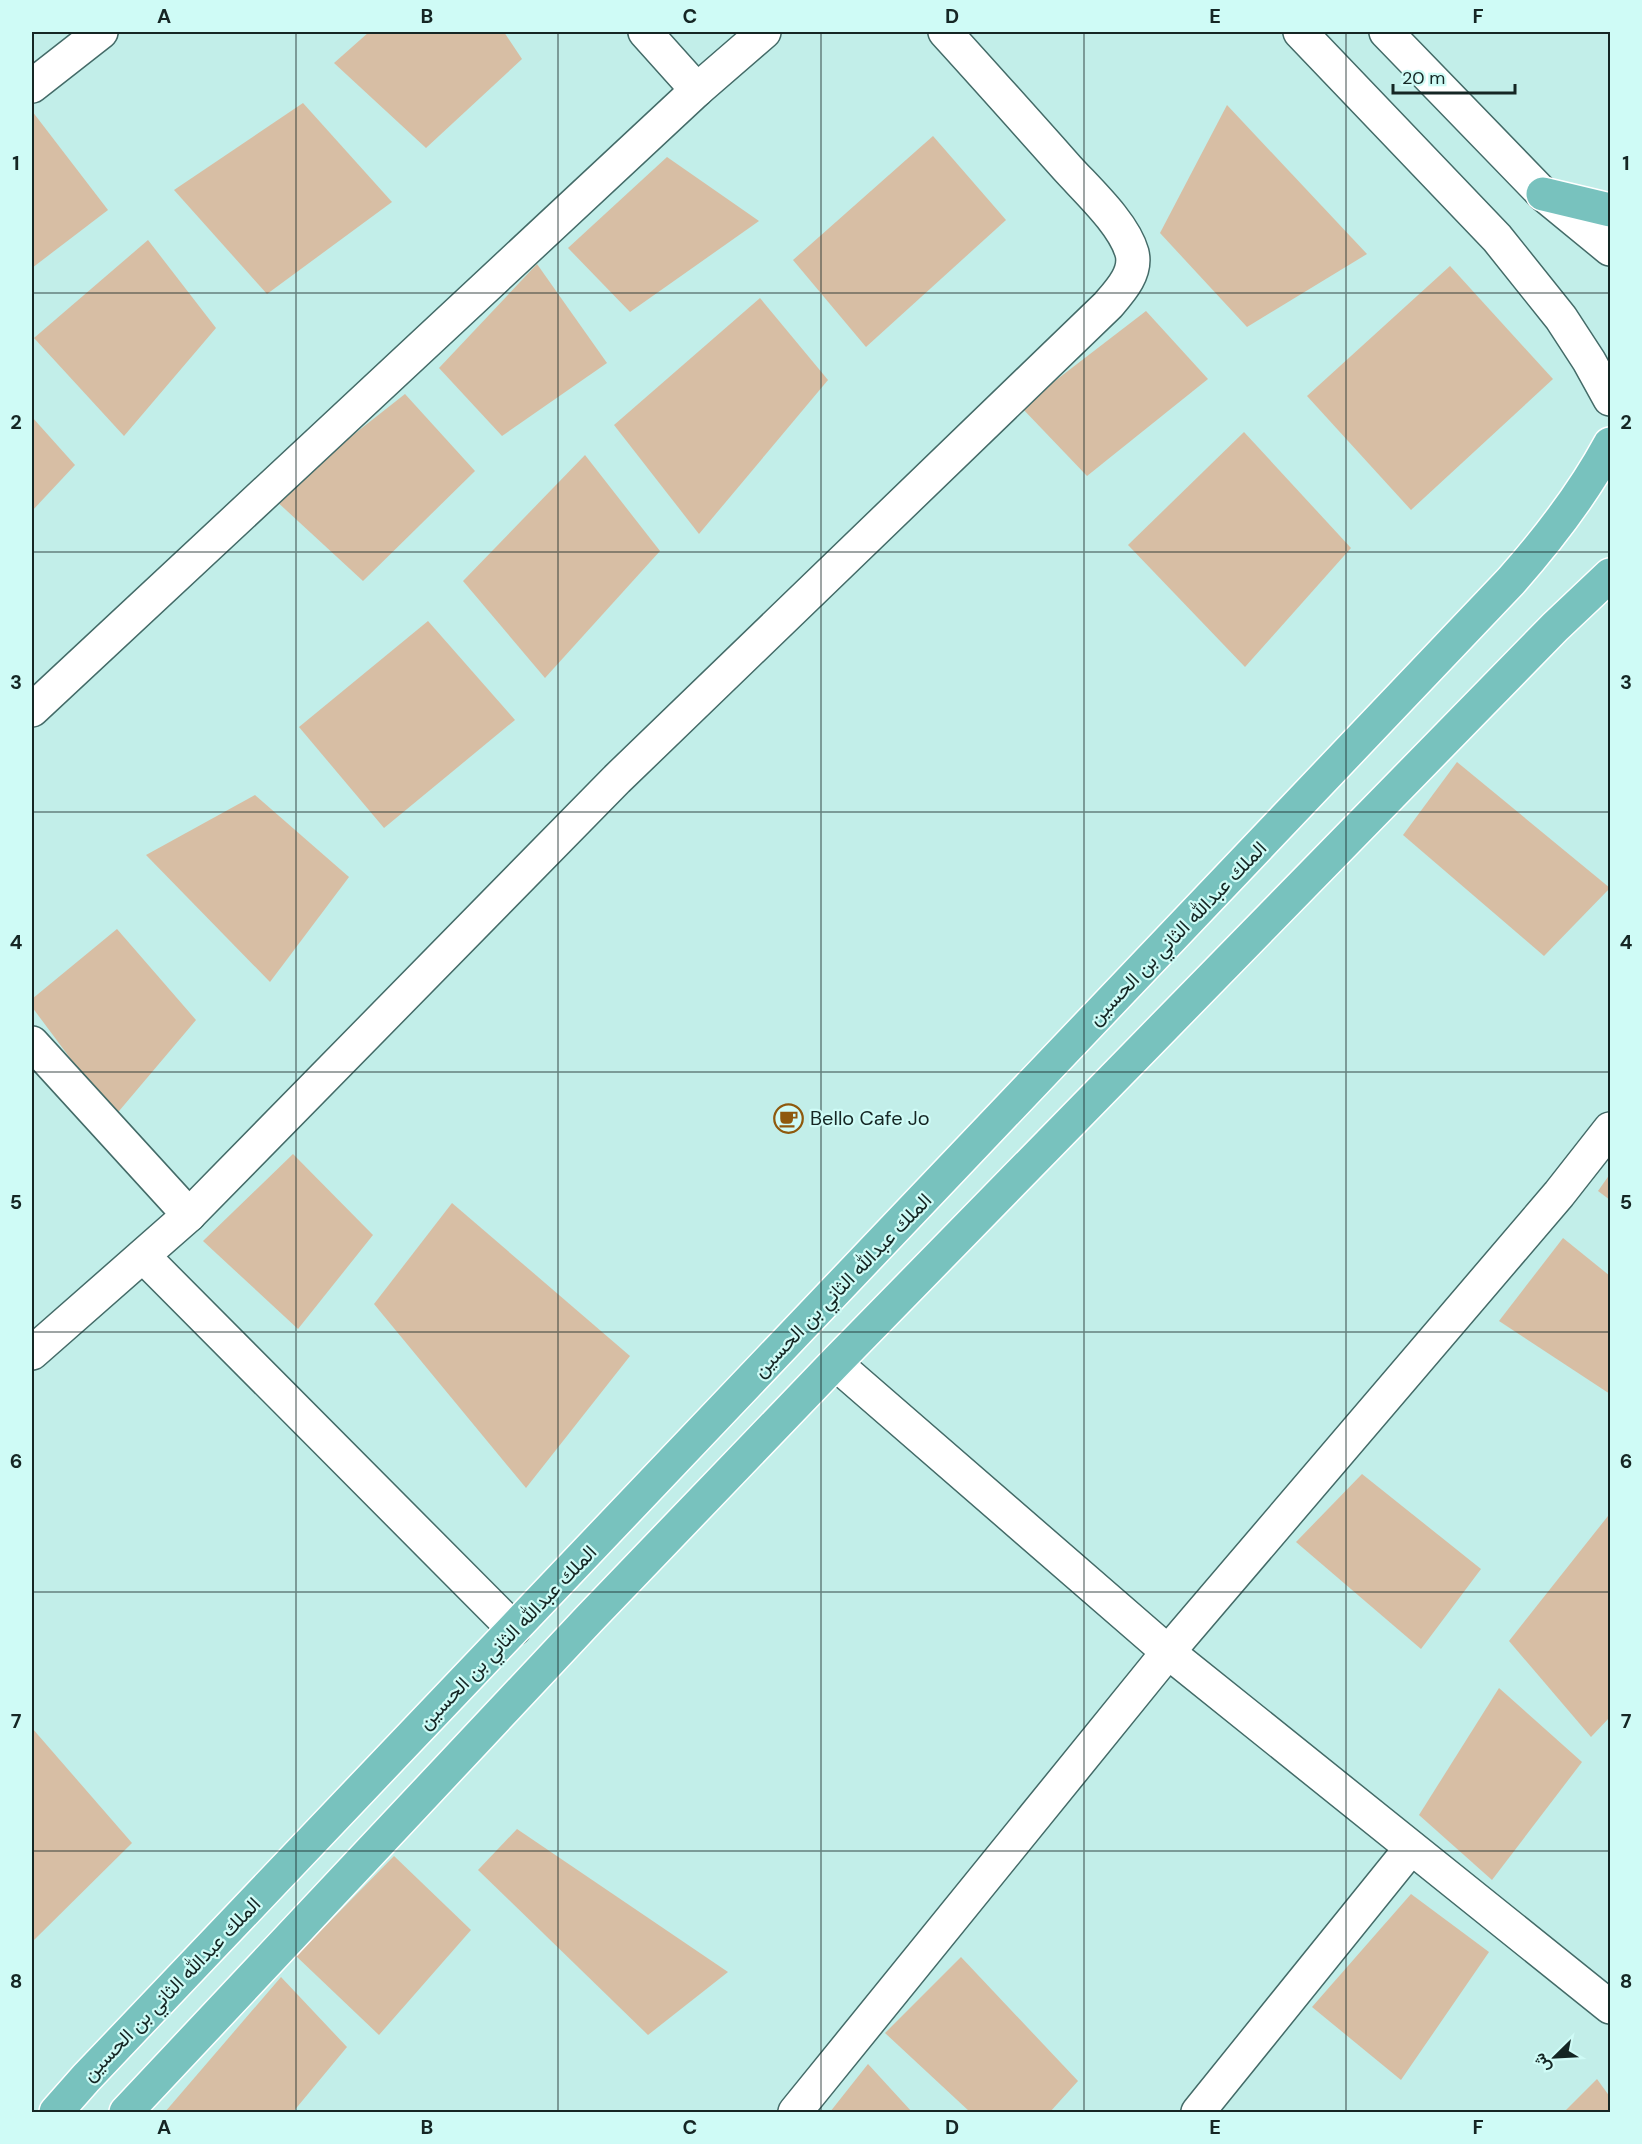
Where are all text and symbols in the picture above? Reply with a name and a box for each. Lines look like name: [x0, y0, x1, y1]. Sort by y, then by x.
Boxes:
text: A: [157, 3, 171, 29]
text: B: [421, 3, 433, 29]
text: C: [683, 3, 697, 29]
text: D: [945, 3, 959, 29]
text: E: [1209, 3, 1221, 29]
text: F: [1472, 3, 1484, 29]
scale bar: [1393, 57, 1514, 95]
text: 20 m: [1402, 66, 1445, 90]
text: 1: [12, 150, 20, 176]
text: 1: [1622, 150, 1630, 176]
text: 2: [10, 409, 22, 435]
text: 2: [1620, 409, 1632, 435]
text: 3: [10, 669, 22, 695]
text: 3: [1620, 669, 1632, 695]
street label: الملك عبدالله الثاني بن الحسين: [1082, 835, 1275, 1033]
text: 4: [10, 929, 23, 955]
text: 4: [1620, 929, 1633, 955]
cafe icon: Bello Cafe Jo: [773, 1102, 805, 1134]
place label: Bello Cafe Jo: [810, 1105, 930, 1131]
street label: الملك عبدالله الثاني بن الحسين: [747, 1187, 940, 1385]
text: 5: [10, 1189, 22, 1215]
text: 5: [1620, 1189, 1632, 1215]
text: 6: [10, 1448, 22, 1474]
text: 6: [1620, 1448, 1632, 1474]
street label: الملك عبدالله الثاني بن الحسين: [412, 1539, 605, 1737]
text: 7: [11, 1708, 22, 1734]
text: 7: [1621, 1708, 1632, 1734]
street label: الملك عبدالله الثاني بن الحسين: [76, 1891, 269, 2089]
text: 8: [10, 1968, 22, 1994]
text: 8: [1620, 1968, 1632, 1994]
north arrow: [1525, 2027, 1585, 2087]
text: ش: [1528, 2050, 1555, 2076]
text: A: [157, 2114, 171, 2140]
text: B: [421, 2114, 433, 2140]
text: C: [683, 2114, 697, 2140]
text: D: [945, 2114, 959, 2140]
text: E: [1209, 2114, 1221, 2140]
text: F: [1472, 2114, 1484, 2140]

